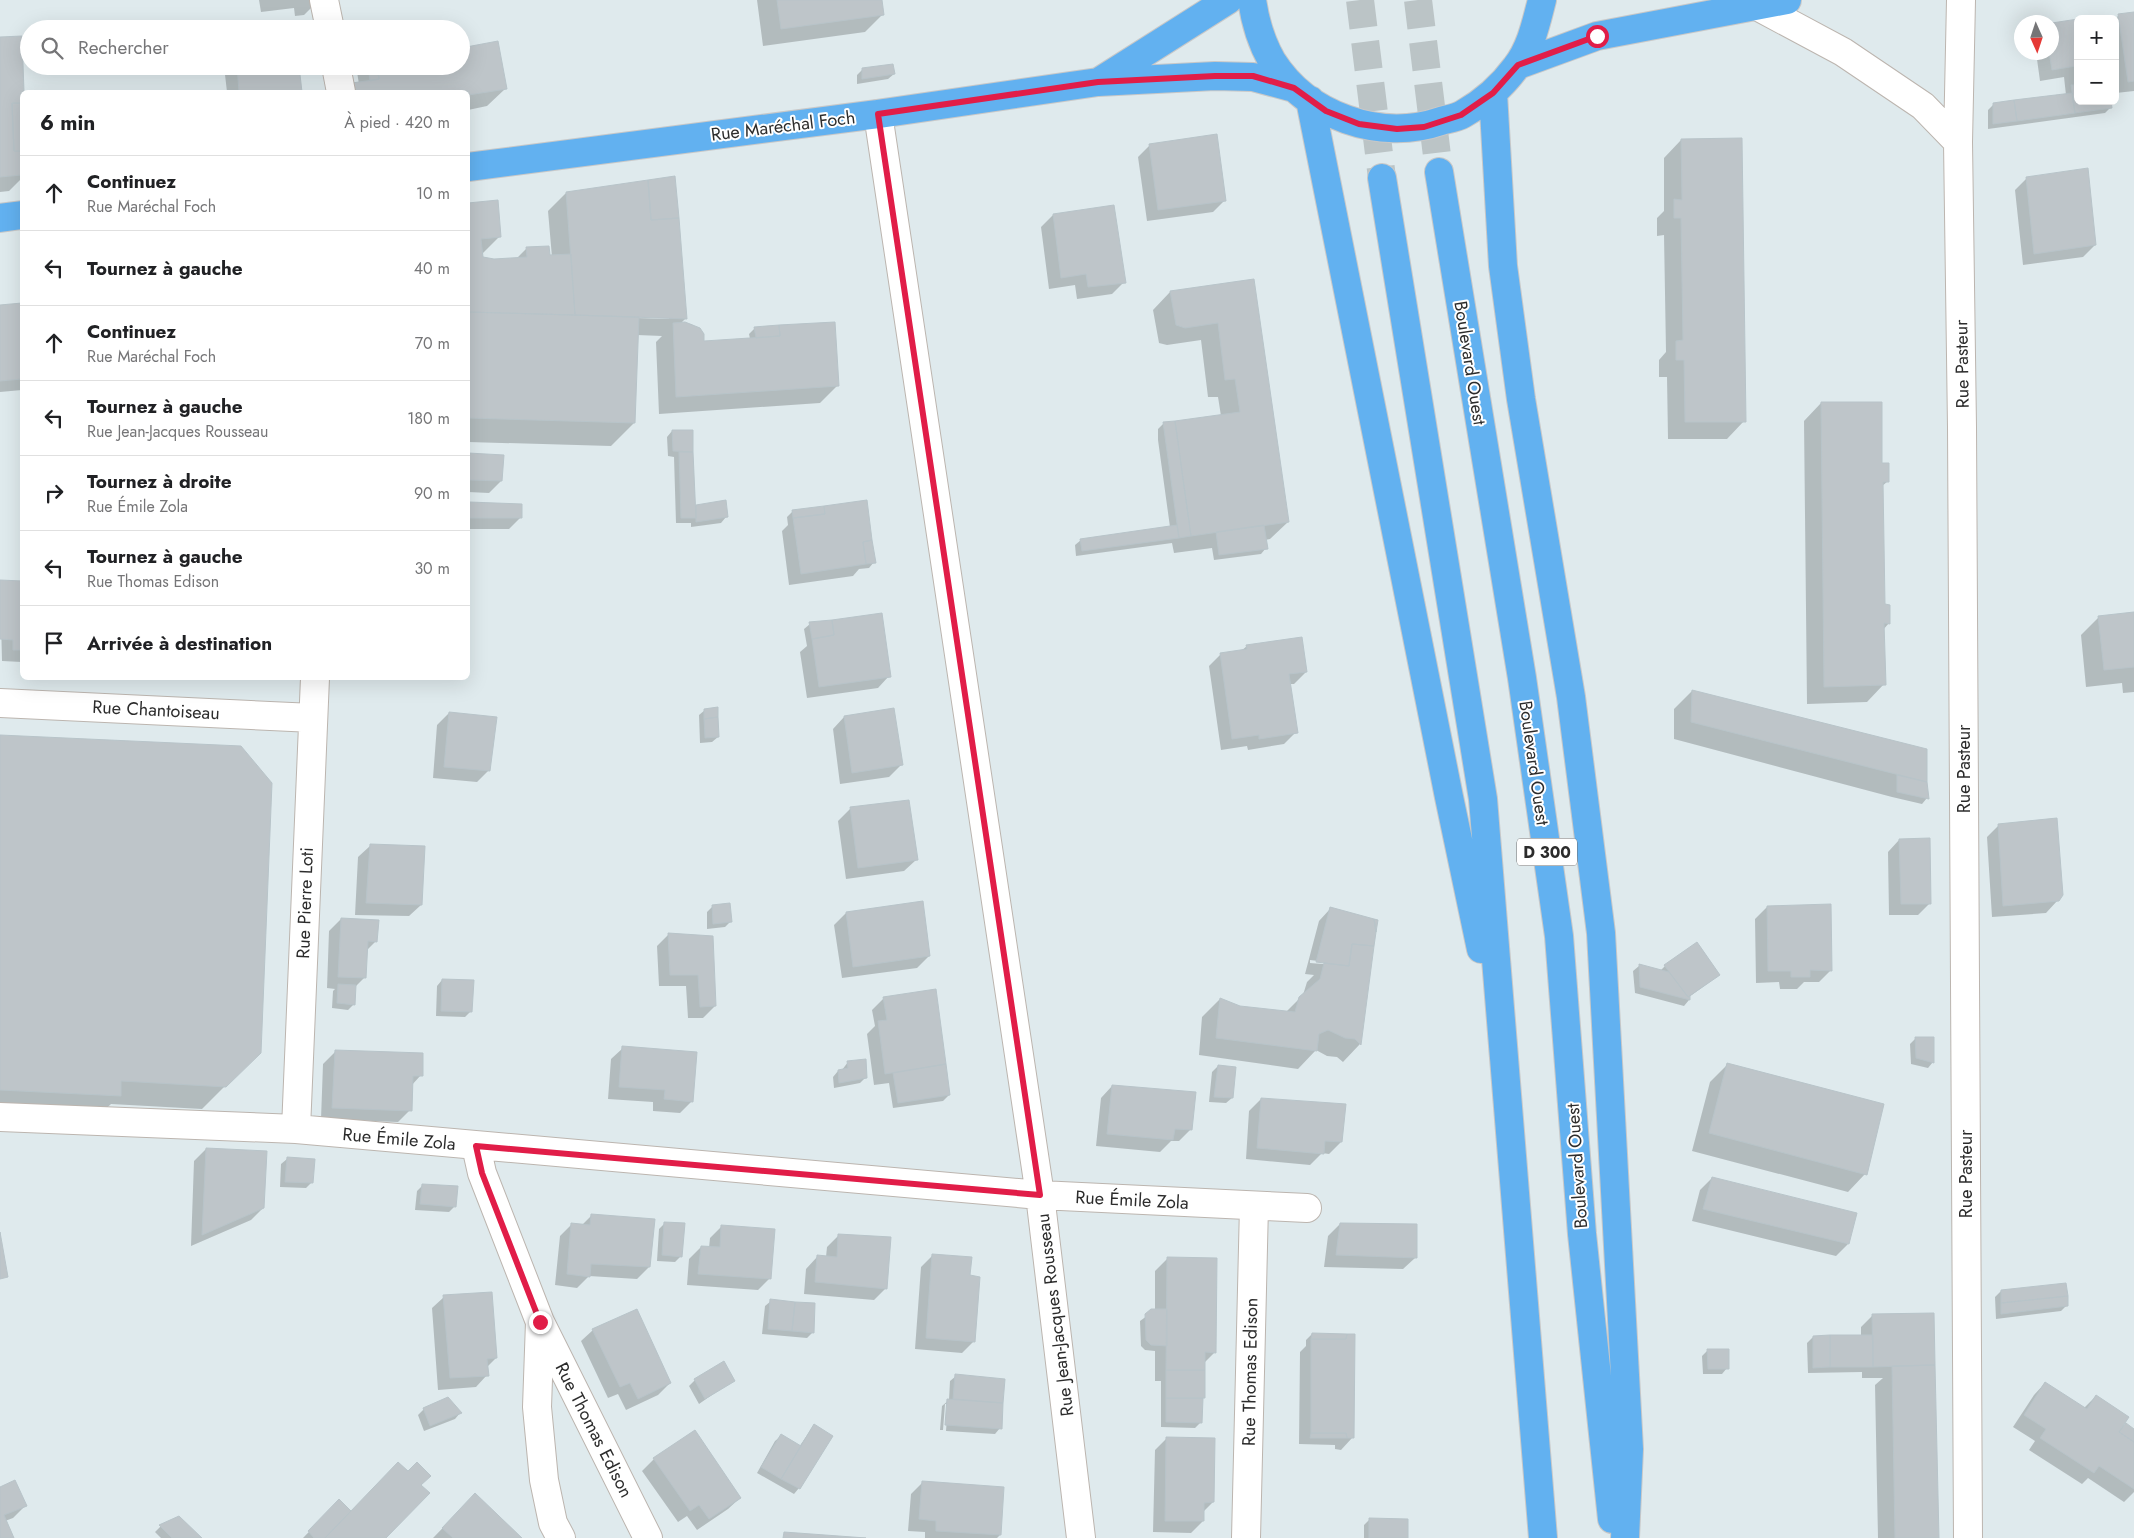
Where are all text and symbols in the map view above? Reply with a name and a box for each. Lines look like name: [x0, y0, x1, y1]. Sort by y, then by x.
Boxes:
north arrow: [2014, 15, 2059, 60]
map controls: [2074, 15, 2119, 105]
button: +: [2074, 15, 2119, 60]
search box: [20, 20, 470, 75]
route start: [1586, 25, 1609, 48]
icon: search: [38, 34, 66, 62]
text: Rechercher: [78, 34, 169, 61]
button: −: [2074, 60, 2119, 105]
street label: Rue Maréchal Foch: [709, 104, 857, 148]
text: 6 min: [40, 108, 95, 138]
text: À pied · 420 m: [344, 111, 450, 134]
text: Continuez: [87, 168, 176, 195]
icon: ahead: [40, 179, 68, 207]
text: 10 m: [416, 182, 450, 205]
text: Rue Maréchal Foch: [87, 195, 216, 218]
icon: left: [40, 254, 68, 282]
text: Tournez à gauche: [87, 255, 243, 282]
text: 40 m: [414, 257, 450, 280]
street label: Boulevard Ouest: [1447, 299, 1493, 428]
text: Continuez: [87, 318, 176, 345]
street label: Rue Pasteur: [1948, 319, 1976, 409]
icon: ahead: [40, 329, 68, 357]
text: 70 m: [415, 332, 450, 355]
text: Rue Maréchal Foch: [87, 345, 216, 368]
text: Tournez à gauche: [87, 393, 243, 420]
icon: left: [40, 404, 68, 432]
text: 180 m: [407, 407, 450, 430]
text: Rue Jean-Jacques Rousseau: [87, 420, 268, 443]
text: Tournez à droite: [87, 468, 232, 495]
icon: right: [40, 479, 68, 507]
text: 90 m: [414, 482, 450, 505]
text: Rue Émile Zola: [87, 495, 188, 518]
text: Tournez à gauche: [87, 543, 243, 570]
icon: left: [40, 554, 68, 582]
text: 30 m: [414, 557, 450, 580]
text: Rue Thomas Edison: [87, 570, 219, 593]
icon: arrive: [40, 629, 68, 657]
text: Arrivée à destination: [87, 630, 272, 657]
street label: Rue Chantoiseau: [92, 694, 220, 726]
street label: Boulevard Ouest: [1512, 699, 1556, 828]
street label: Rue Pasteur: [1951, 724, 1977, 813]
road number: D 300: [1517, 839, 1577, 866]
street label: Rue Pierre Loti: [290, 847, 320, 959]
street label: Boulevard Ouest: [1560, 1102, 1594, 1229]
street label: Rue Émile Zola: [341, 1121, 457, 1157]
street label: Rue Pasteur: [1953, 1129, 1979, 1218]
street label: Rue Émile Zola: [1075, 1184, 1189, 1216]
street label: Rue Jean-Jacques Rousseau: [1030, 1212, 1080, 1418]
street label: Rue Thomas Edison: [1236, 1297, 1264, 1447]
route end: [529, 1311, 552, 1334]
street label: Rue Thomas Edison: [549, 1358, 639, 1502]

